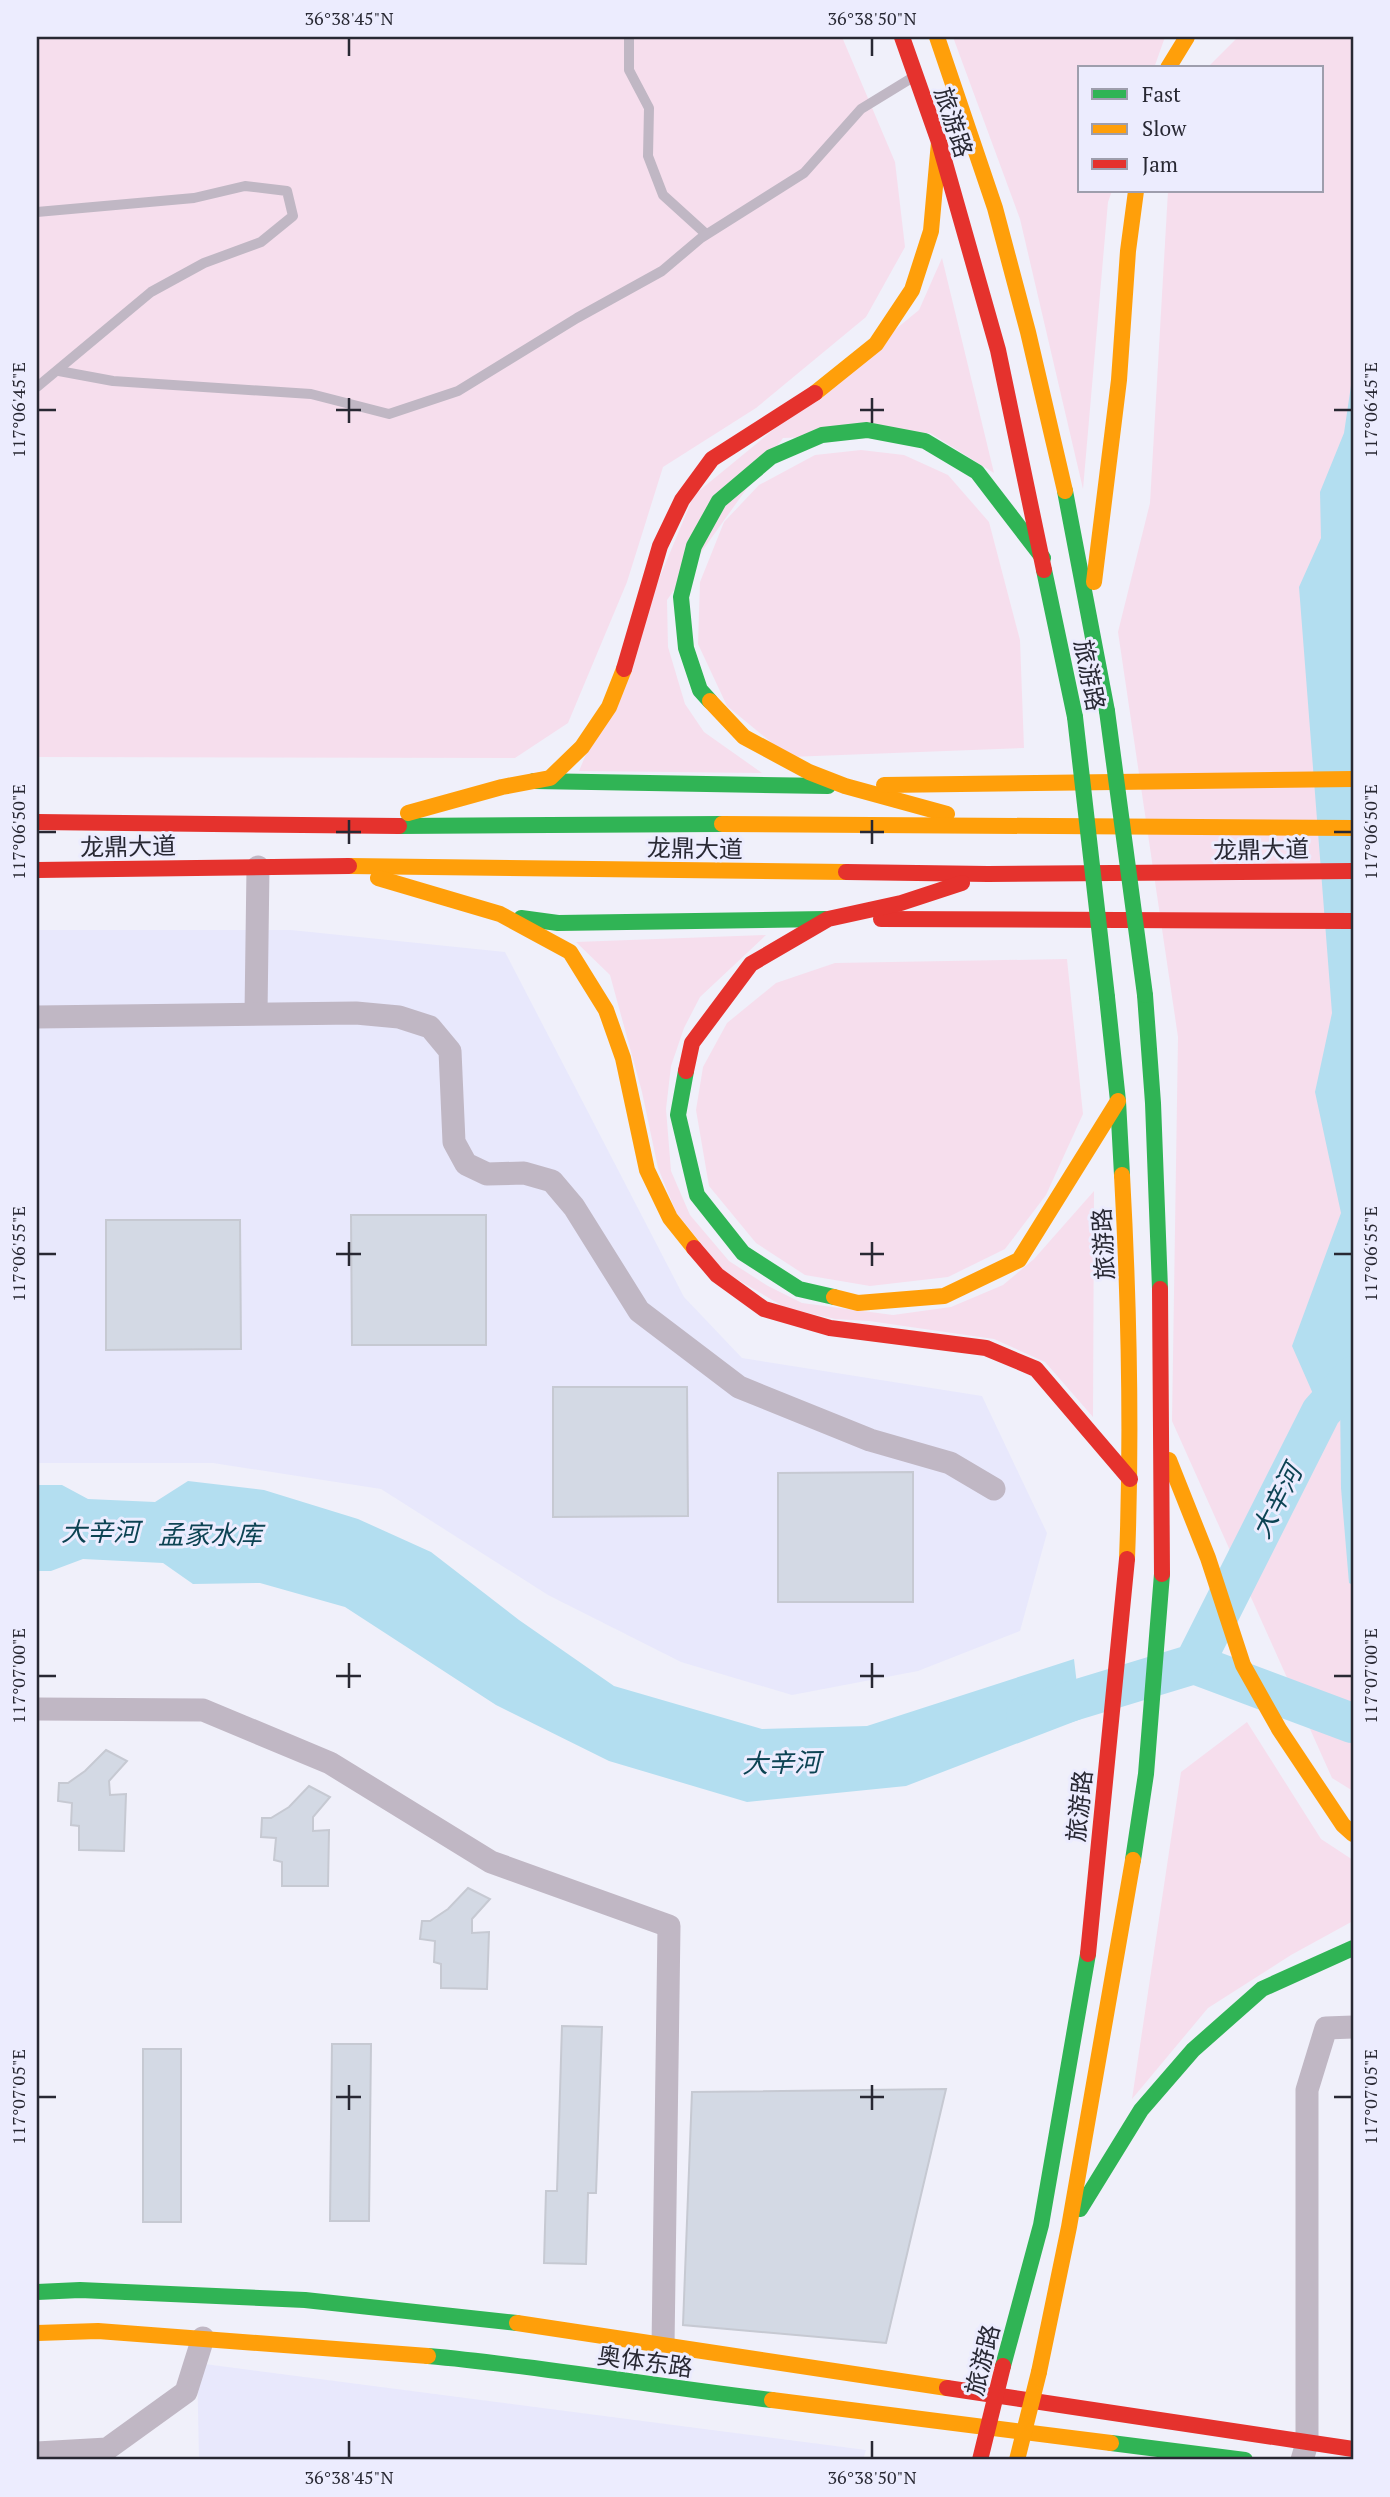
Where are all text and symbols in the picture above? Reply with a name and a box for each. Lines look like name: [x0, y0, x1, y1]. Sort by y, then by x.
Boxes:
text: 36°38'45"N: [304, 6, 394, 30]
text: 36°38'50"N: [827, 6, 917, 30]
legend: [1078, 66, 1324, 192]
text: Fast: [1142, 80, 1181, 108]
street label: 旅游路: [928, 83, 980, 161]
text: Slow: [1142, 114, 1187, 142]
text: Jam: [1142, 150, 1178, 178]
text: 117°06'45"E: [6, 362, 30, 458]
text: 117°06'45"E: [1358, 362, 1382, 458]
street label: 旅游路: [1067, 637, 1113, 713]
text: 117°06'50"E: [6, 784, 30, 880]
text: 117°06'50"E: [1358, 784, 1382, 880]
street label: 龙鼎大道: [80, 829, 176, 863]
street label: 龙鼎大道: [647, 831, 743, 865]
street label: 龙鼎大道: [1213, 832, 1309, 866]
text: 117°06'55"E: [6, 1206, 30, 1302]
text: 117°06'55"E: [1358, 1206, 1382, 1302]
street label: 旅游路: [1085, 1207, 1121, 1281]
water label: 大辛河: [1243, 1454, 1311, 1543]
water label: 大辛河: [61, 1514, 144, 1548]
water label: 孟家水库: [158, 1517, 266, 1551]
text: 117°07'00"E: [6, 1628, 30, 1724]
text: 117°07'00"E: [1358, 1628, 1382, 1724]
water label: 大辛河: [742, 1744, 825, 1780]
street label: 旅游路: [1059, 1769, 1099, 1843]
text: 117°07'05"E: [6, 2049, 30, 2145]
text: 117°07'05"E: [1358, 2049, 1382, 2145]
street label: 旅游路: [958, 2321, 1006, 2399]
street label: 奥体东路: [595, 2338, 695, 2384]
text: 36°38'45"N: [304, 2465, 394, 2489]
text: 36°38'50"N: [827, 2465, 917, 2489]

